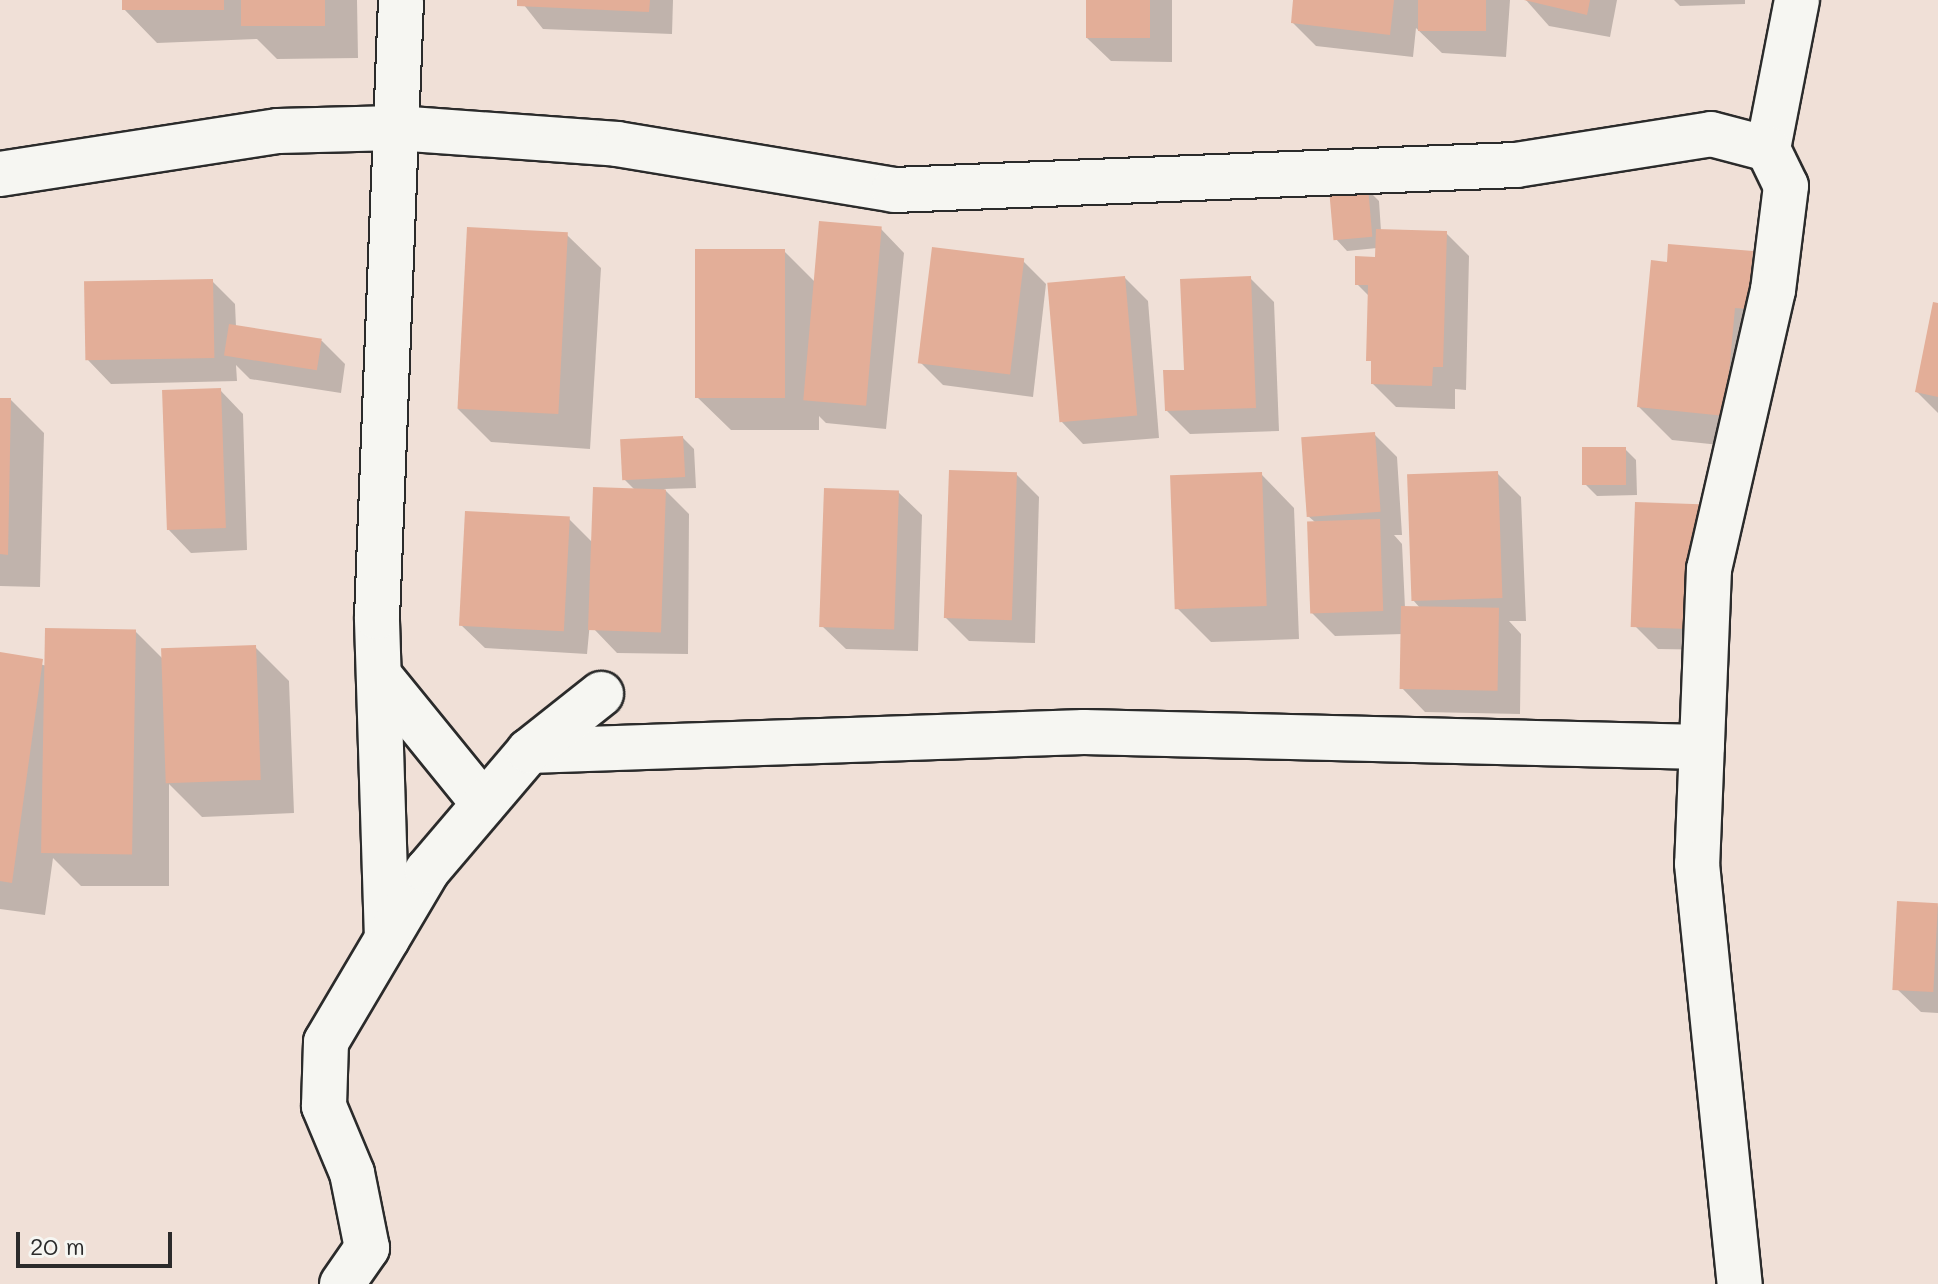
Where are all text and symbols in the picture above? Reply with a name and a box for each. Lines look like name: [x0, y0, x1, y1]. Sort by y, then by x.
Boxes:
scale bar: [20, 1216, 176, 1266]
text: 20 m: [30, 1230, 85, 1261]

